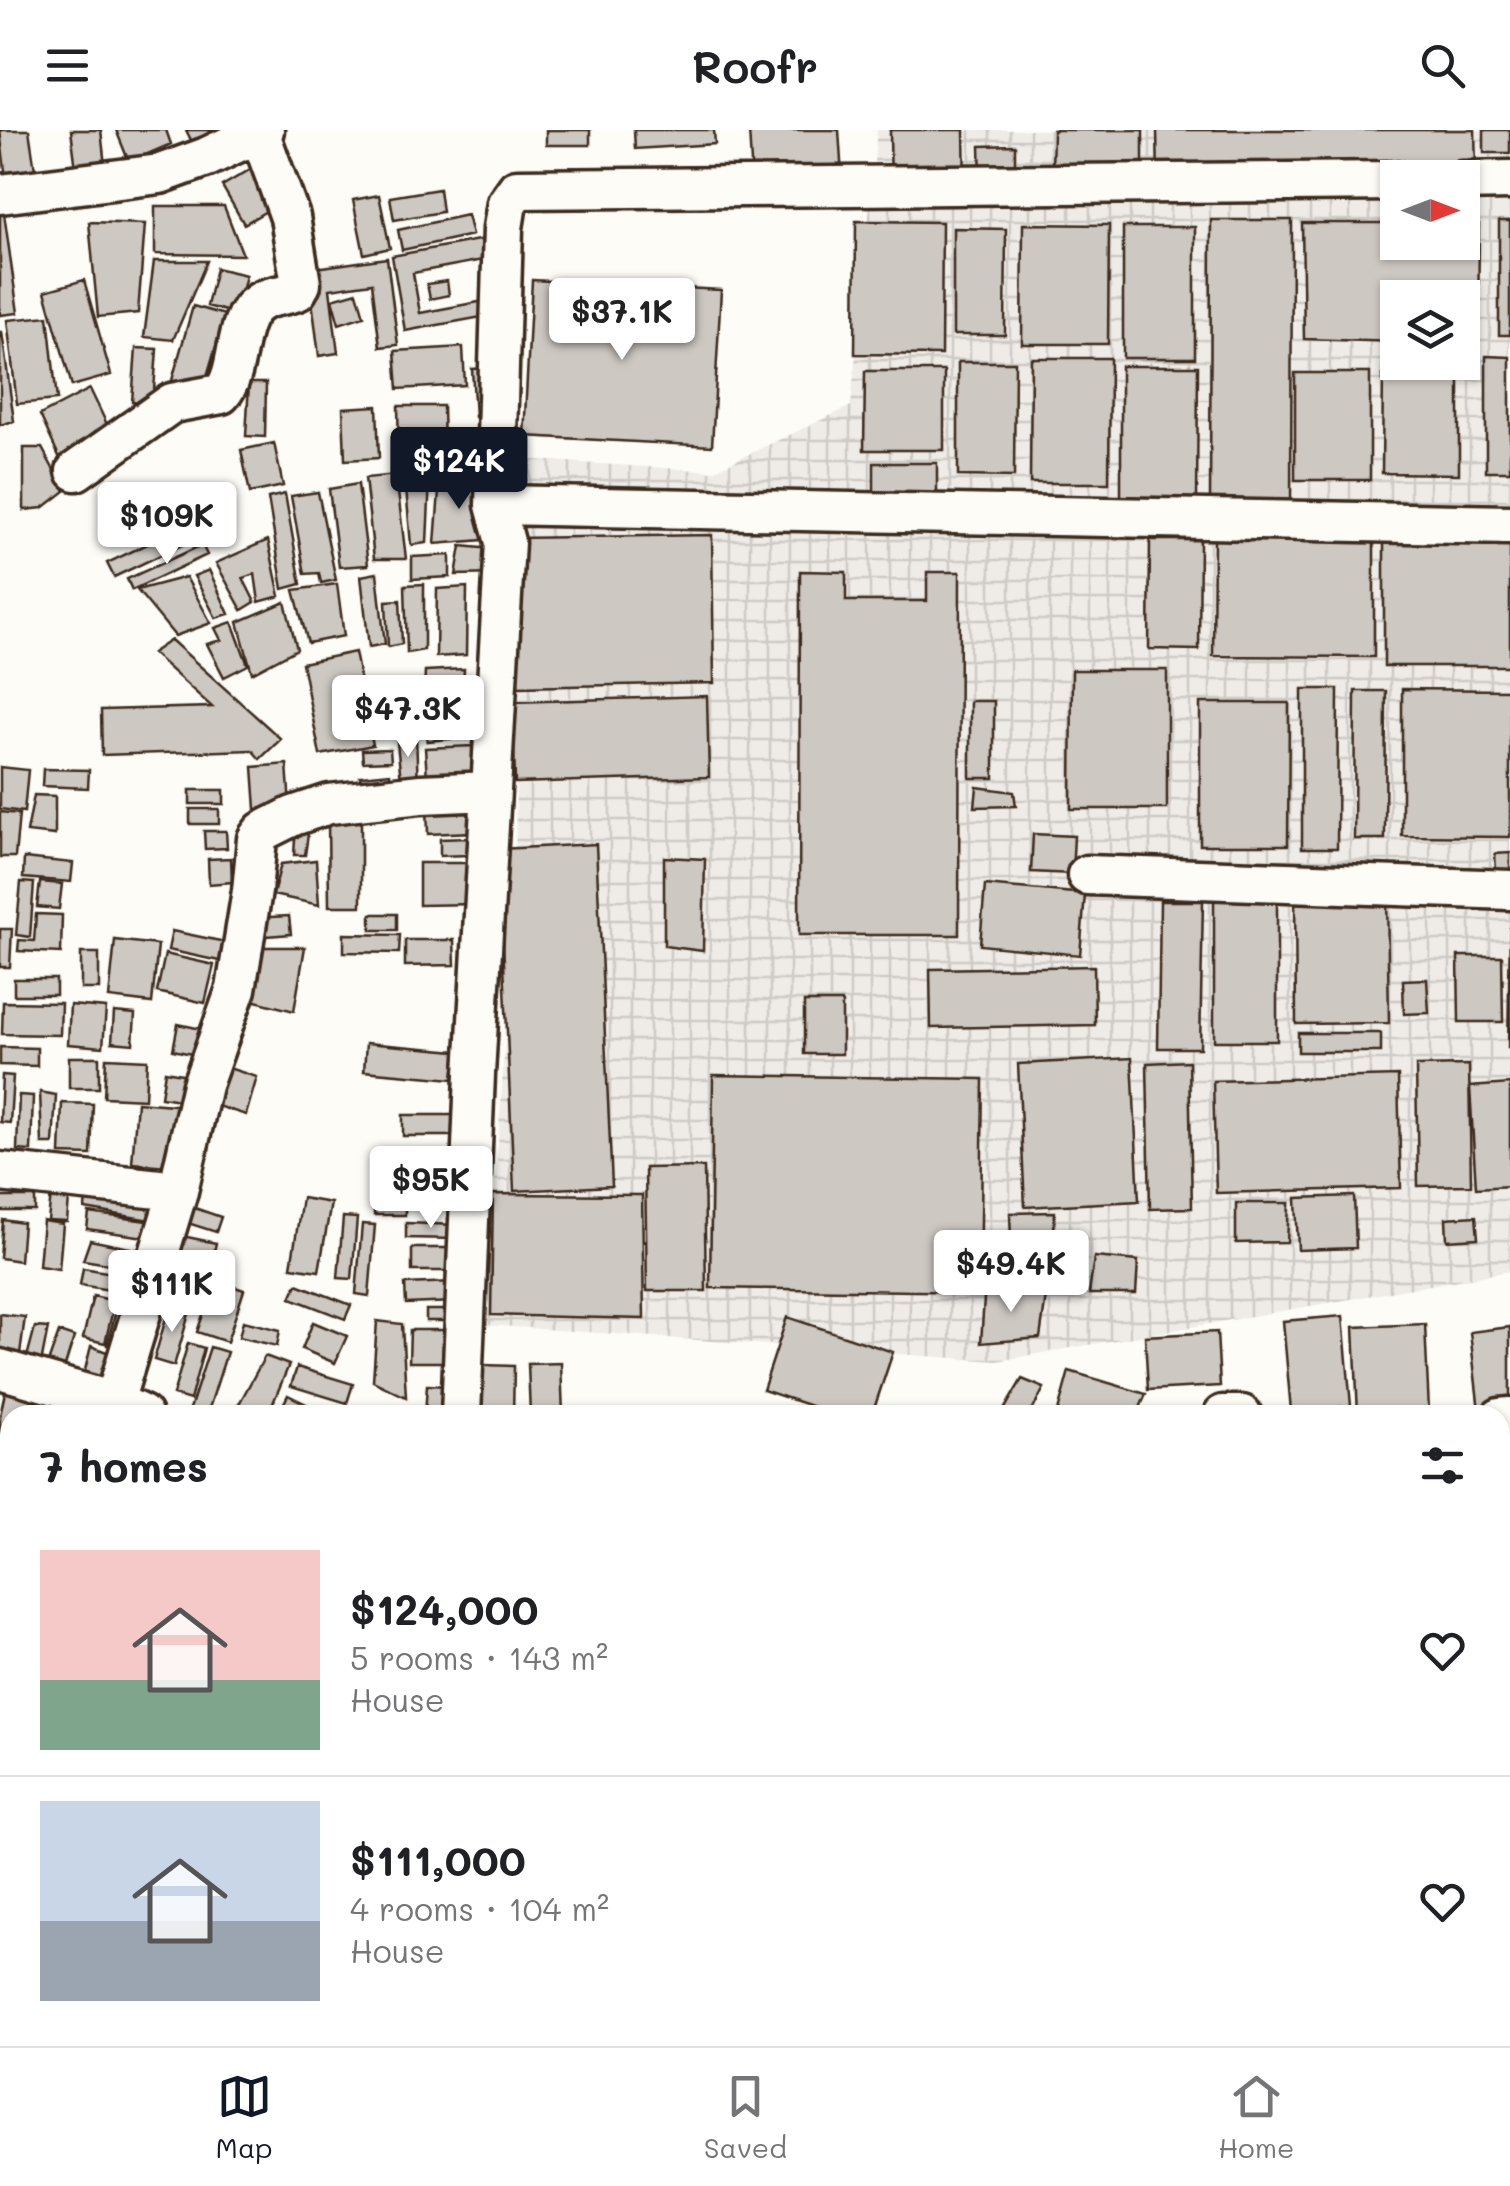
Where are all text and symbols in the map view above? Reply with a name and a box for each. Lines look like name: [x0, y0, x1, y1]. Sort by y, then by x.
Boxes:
text: Roofr: [692, 36, 818, 94]
icon: menu: [40, 38, 95, 93]
icon: search: [1415, 38, 1470, 93]
north arrow: [1380, 160, 1480, 260]
map controls: [1380, 160, 1480, 380]
pin: $37.1K: [541, 278, 703, 363]
button: layers: [1380, 280, 1480, 380]
text: $37.1K: [571, 289, 673, 331]
pin: $124K: [389, 427, 529, 512]
text: $124K: [412, 438, 506, 480]
pin: $109K: [97, 482, 237, 567]
text: $109K: [120, 493, 214, 535]
pin: $47.3K: [327, 675, 489, 760]
text: $47.3K: [354, 686, 462, 728]
pin: $95K: [372, 1146, 490, 1231]
text: $95K: [392, 1157, 470, 1199]
pin: $49.4K: [930, 1230, 1092, 1315]
text: $49.4K: [956, 1241, 1066, 1283]
pin: $111K: [102, 1250, 242, 1335]
text: $111K: [130, 1261, 214, 1303]
text: 7 homes: [40, 1438, 208, 1493]
icon: filters: [1415, 1438, 1470, 1493]
text: $124,000: [350, 1581, 539, 1636]
icon: home: [120, 1590, 240, 1710]
icon: heart: [1415, 1623, 1470, 1678]
text: 5 rooms · 143 m²: [350, 1636, 608, 1678]
text: House: [350, 1678, 445, 1720]
text: $111,000: [350, 1832, 526, 1887]
icon: home: [120, 1841, 240, 1961]
icon: heart: [1415, 1874, 1470, 1929]
text: 4 rooms · 104 m²: [350, 1887, 609, 1929]
text: House: [350, 1929, 445, 1971]
tab: Map: [216, 2069, 273, 2165]
tab: Saved: [704, 2069, 787, 2165]
tab: Home: [1218, 2069, 1294, 2165]

